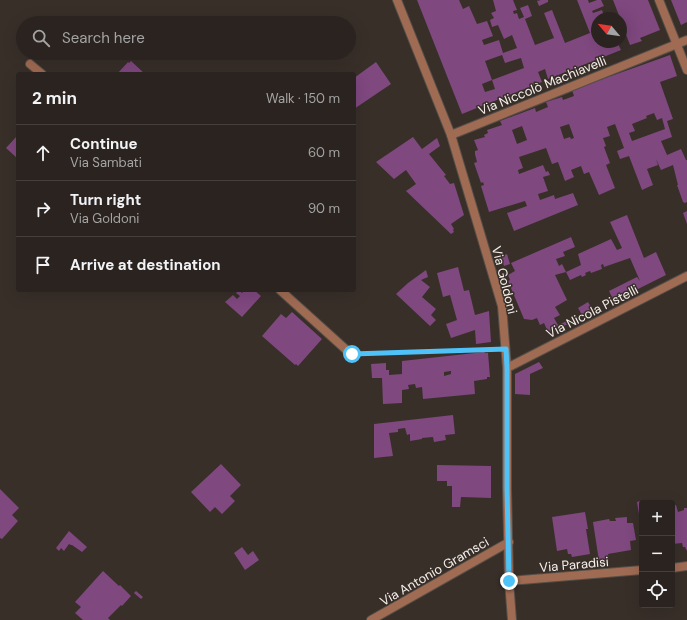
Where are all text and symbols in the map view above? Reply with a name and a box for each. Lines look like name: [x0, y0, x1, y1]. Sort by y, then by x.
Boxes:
north arrow: [591, 12, 627, 48]
search box: [16, 16, 356, 60]
icon: search: [30, 27, 52, 49]
text: Search here: [62, 28, 145, 48]
street label: Via Niccolò Machiavelli: [476, 52, 609, 119]
text: 2 min: [32, 87, 77, 109]
text: Walk · 150 m: [266, 90, 340, 107]
text: Continue: [70, 134, 138, 154]
icon: ahead: [32, 142, 54, 164]
text: 60 m: [308, 144, 340, 161]
text: Via Sambati: [70, 154, 142, 171]
text: Turn right: [70, 190, 141, 210]
icon: right: [32, 198, 54, 220]
text: 90 m: [308, 200, 340, 217]
text: Via Goldoni: [70, 210, 139, 227]
street label: Via Goldoni: [488, 244, 521, 316]
icon: arrive: [32, 254, 54, 276]
text: Arrive at destination: [70, 255, 221, 275]
street label: Via Nicola Pistelli: [543, 281, 641, 342]
route start: [343, 345, 361, 363]
map controls: [639, 500, 675, 608]
button: +: [639, 500, 675, 536]
street label: Via Antonio Gramsci: [377, 533, 492, 610]
button: −: [639, 536, 675, 572]
street label: Via Paradisi: [539, 553, 609, 576]
route end: [500, 572, 518, 590]
button: locate: [639, 572, 675, 608]

